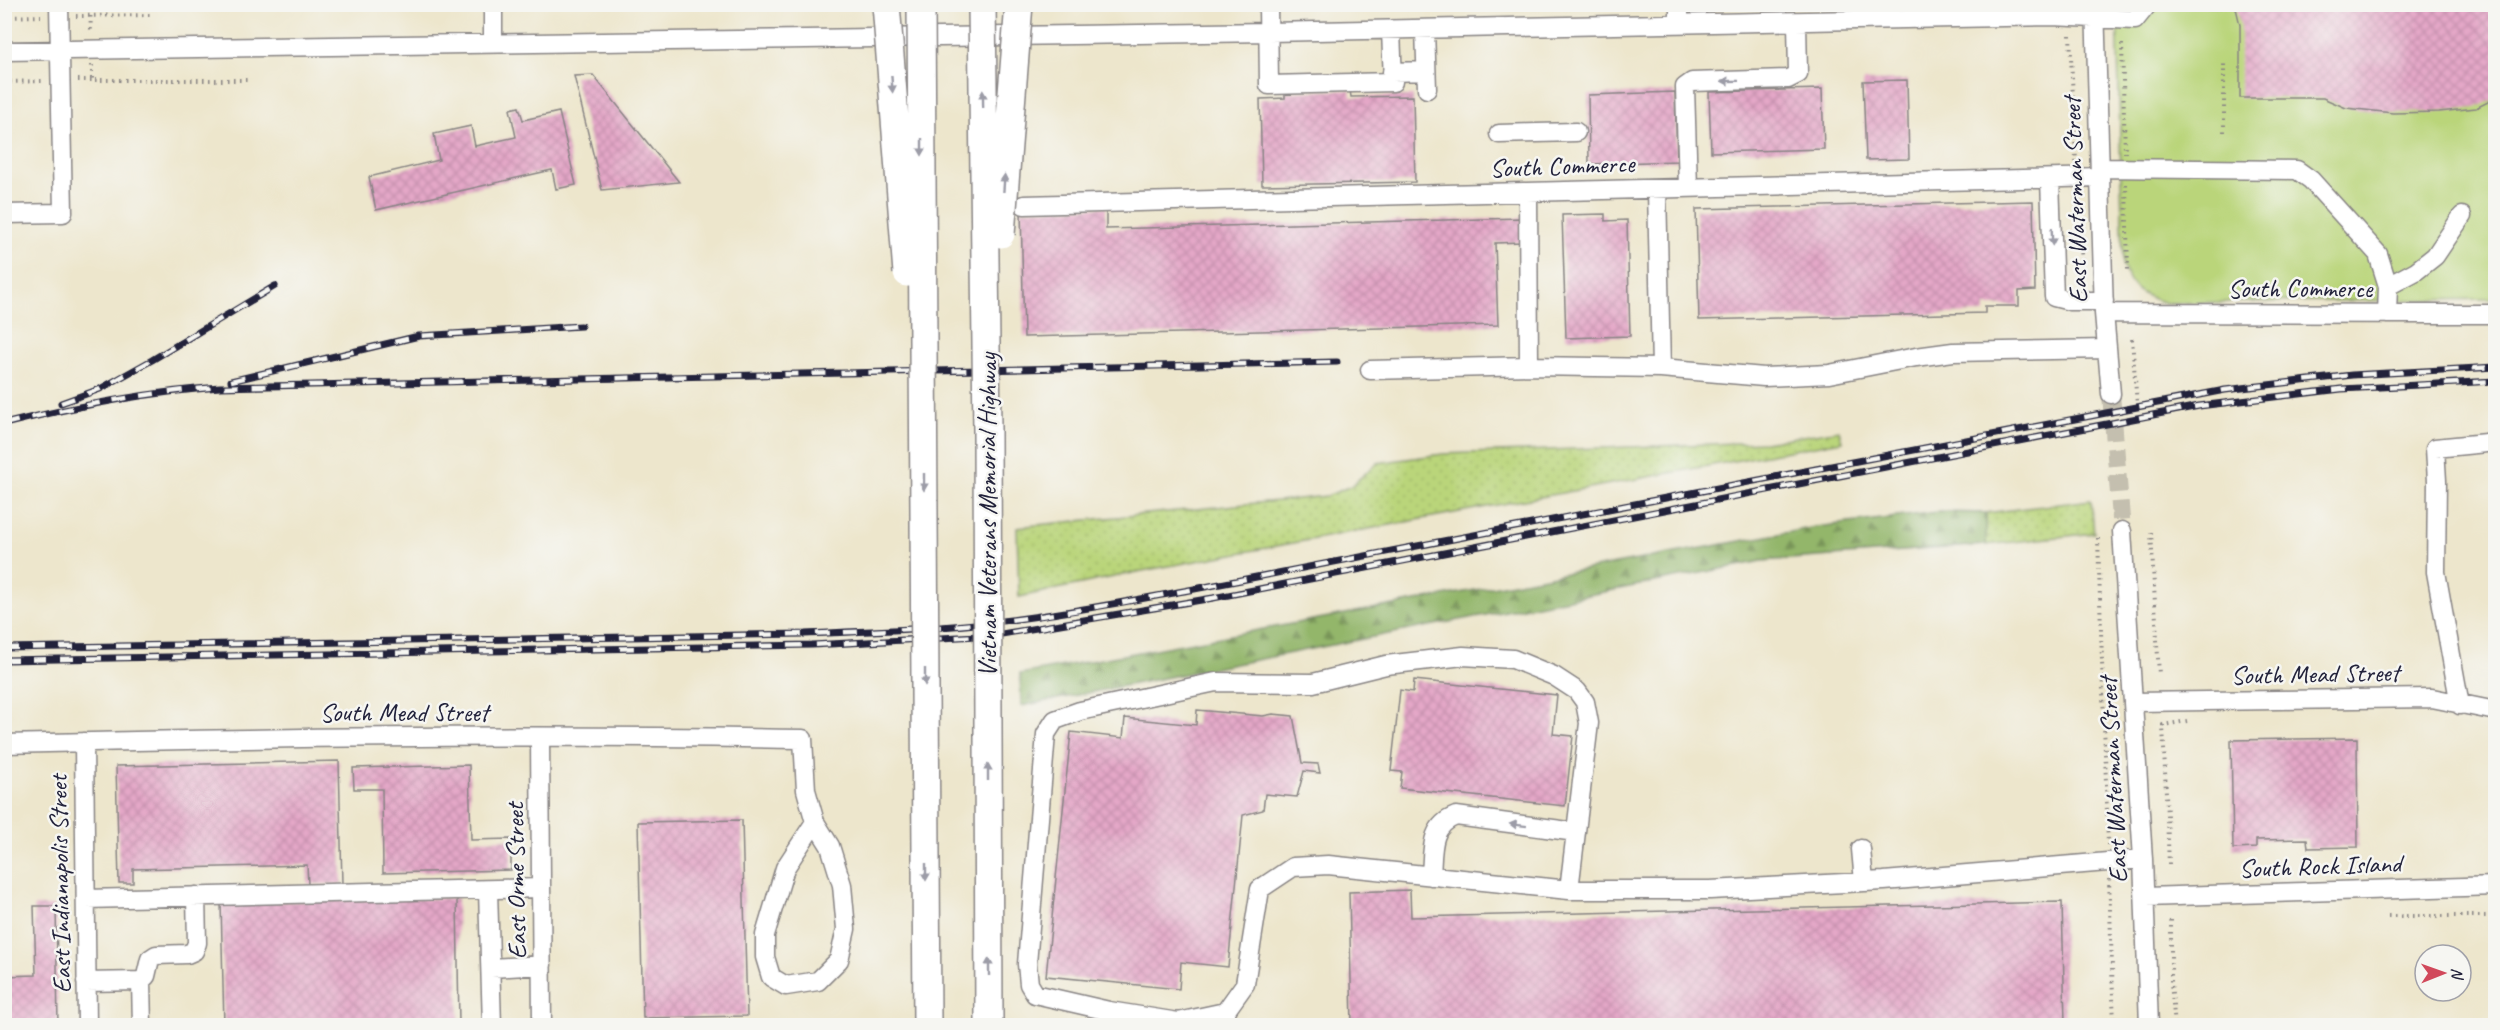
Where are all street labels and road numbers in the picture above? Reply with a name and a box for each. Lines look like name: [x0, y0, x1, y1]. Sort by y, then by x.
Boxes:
street label: East Waterman Street: [2055, 93, 2095, 304]
street label: South Commerce: [1489, 147, 1636, 185]
street label: South Commerce: [2228, 272, 2374, 305]
street label: Vietnam Veterans Memorial Highway: [971, 351, 1004, 677]
street label: South Mead Street: [2230, 656, 2403, 692]
street label: East Waterman Street: [2091, 673, 2135, 884]
street label: South Mead Street: [320, 696, 492, 729]
street label: East Indianapolis Street: [42, 772, 78, 993]
street label: East Orme Street: [498, 800, 534, 960]
street label: South Rock Island: [2238, 847, 2406, 885]

